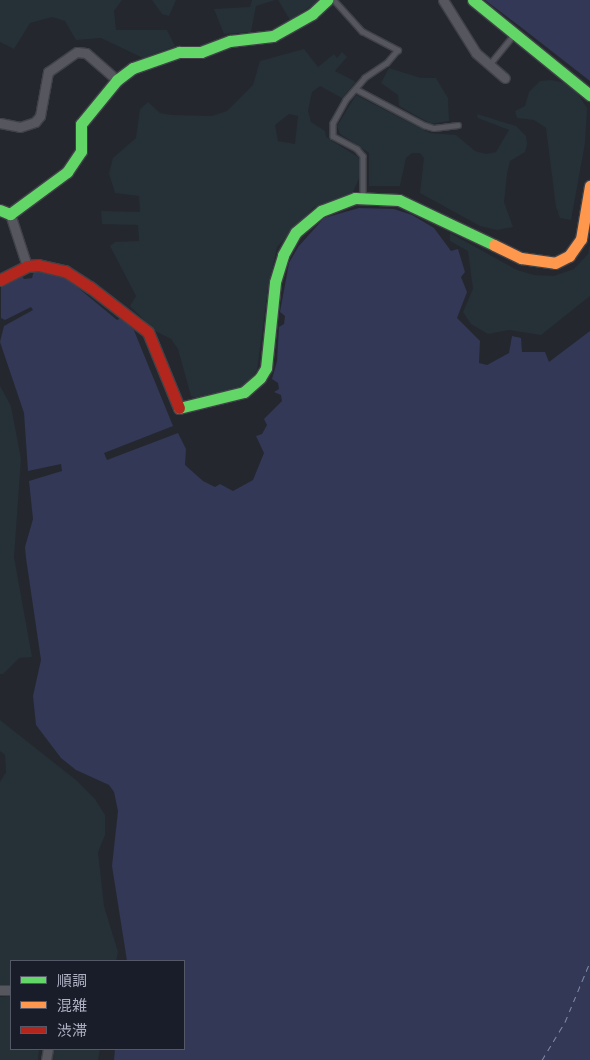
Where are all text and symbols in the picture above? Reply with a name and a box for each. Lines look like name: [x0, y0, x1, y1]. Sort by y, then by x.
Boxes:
legend: [10, 960, 185, 1050]
text: 順調: [57, 971, 87, 990]
text: 混雑: [57, 996, 87, 1015]
text: 渋滞: [57, 1021, 87, 1040]

